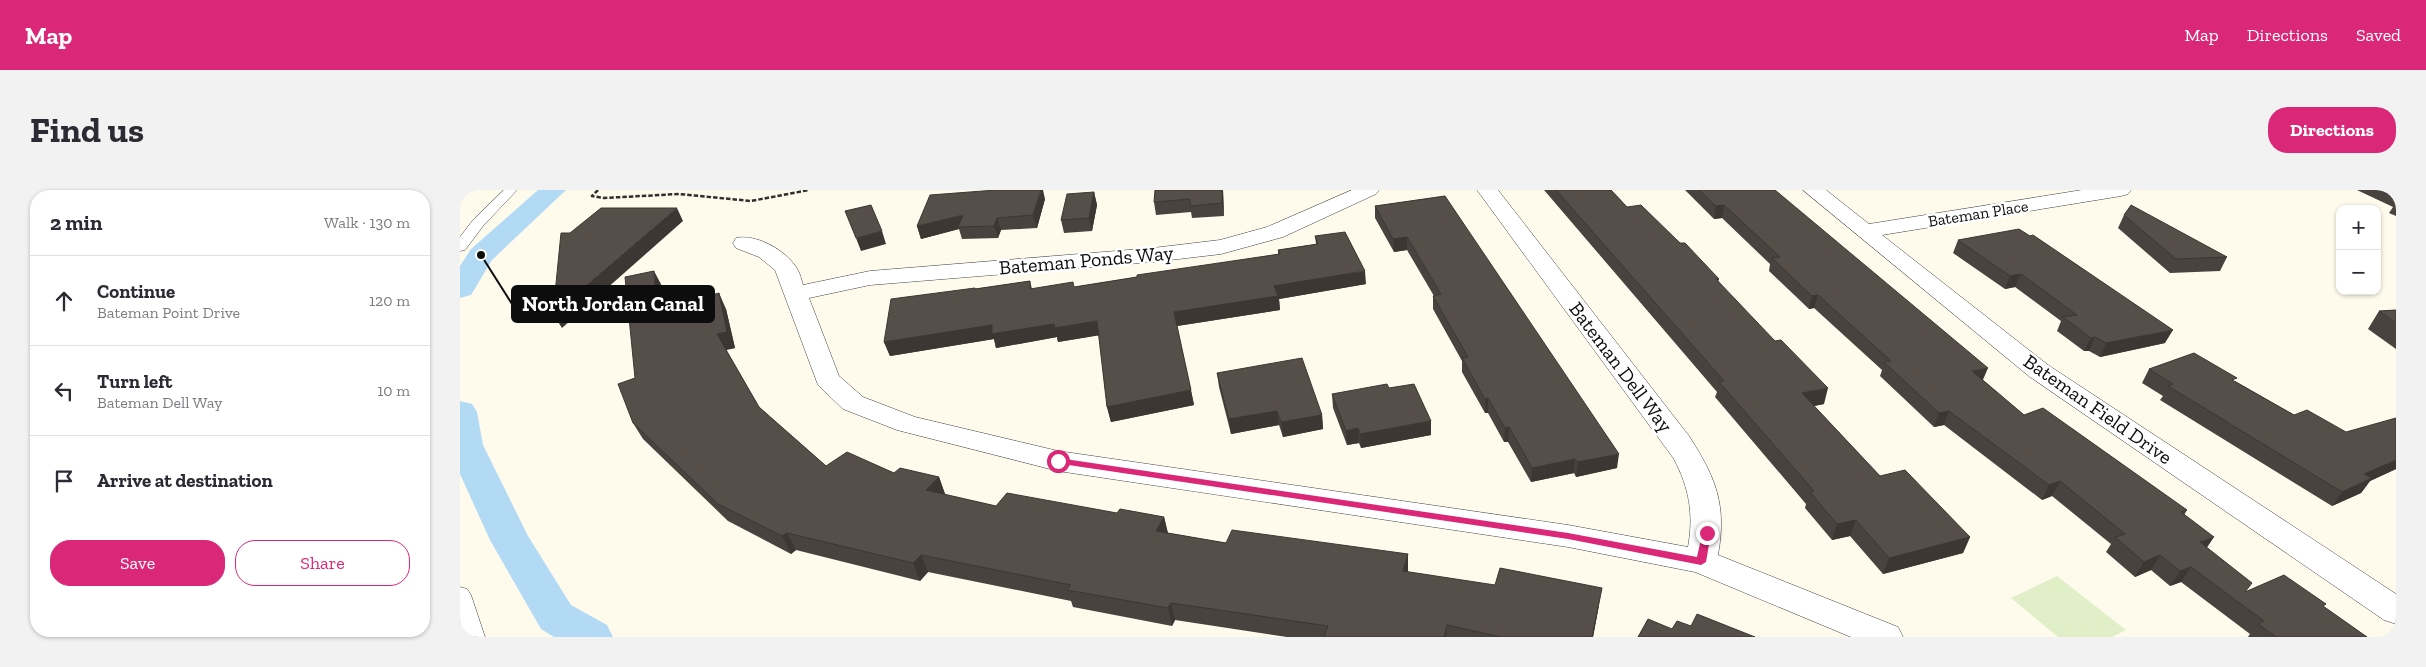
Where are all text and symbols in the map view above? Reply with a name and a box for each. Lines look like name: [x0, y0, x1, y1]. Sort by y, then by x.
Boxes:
text: Map: [25, 21, 72, 50]
text: Map: [2184, 24, 2219, 46]
text: Directions: [2247, 24, 2328, 46]
text: Saved: [2356, 24, 2401, 46]
button: Directions: [2268, 107, 2396, 153]
text: Find us: [30, 109, 144, 151]
street label: Bateman Place: [1927, 196, 2030, 231]
map controls: [2336, 205, 2381, 295]
button: +: [2336, 205, 2381, 250]
text: 2 min: [50, 210, 102, 235]
text: Walk · 130 m: [324, 213, 410, 232]
street label: Bateman Ponds Way: [998, 240, 1175, 280]
button: −: [2336, 250, 2381, 295]
text: Continue: [97, 280, 175, 303]
callout: North Jordan Canal: [512, 286, 714, 322]
icon: ahead: [50, 287, 78, 315]
text: 120 m: [369, 291, 410, 310]
text: North Jordan Canal: [522, 291, 704, 316]
street label: Bateman Dell Way: [1564, 297, 1678, 437]
text: Bateman Point Drive: [97, 303, 240, 322]
street label: Bateman Field Drive: [2019, 349, 2177, 469]
text: Turn left: [97, 370, 172, 393]
icon: left: [50, 377, 78, 405]
text: 10 m: [377, 381, 410, 400]
text: Bateman Dell Way: [97, 393, 222, 412]
route start: [1047, 450, 1070, 473]
icon: arrive: [50, 467, 78, 495]
text: Arrive at destination: [97, 469, 273, 492]
route end: [1696, 522, 1719, 545]
button: Save: [50, 540, 225, 586]
button: Share: [235, 540, 410, 586]

